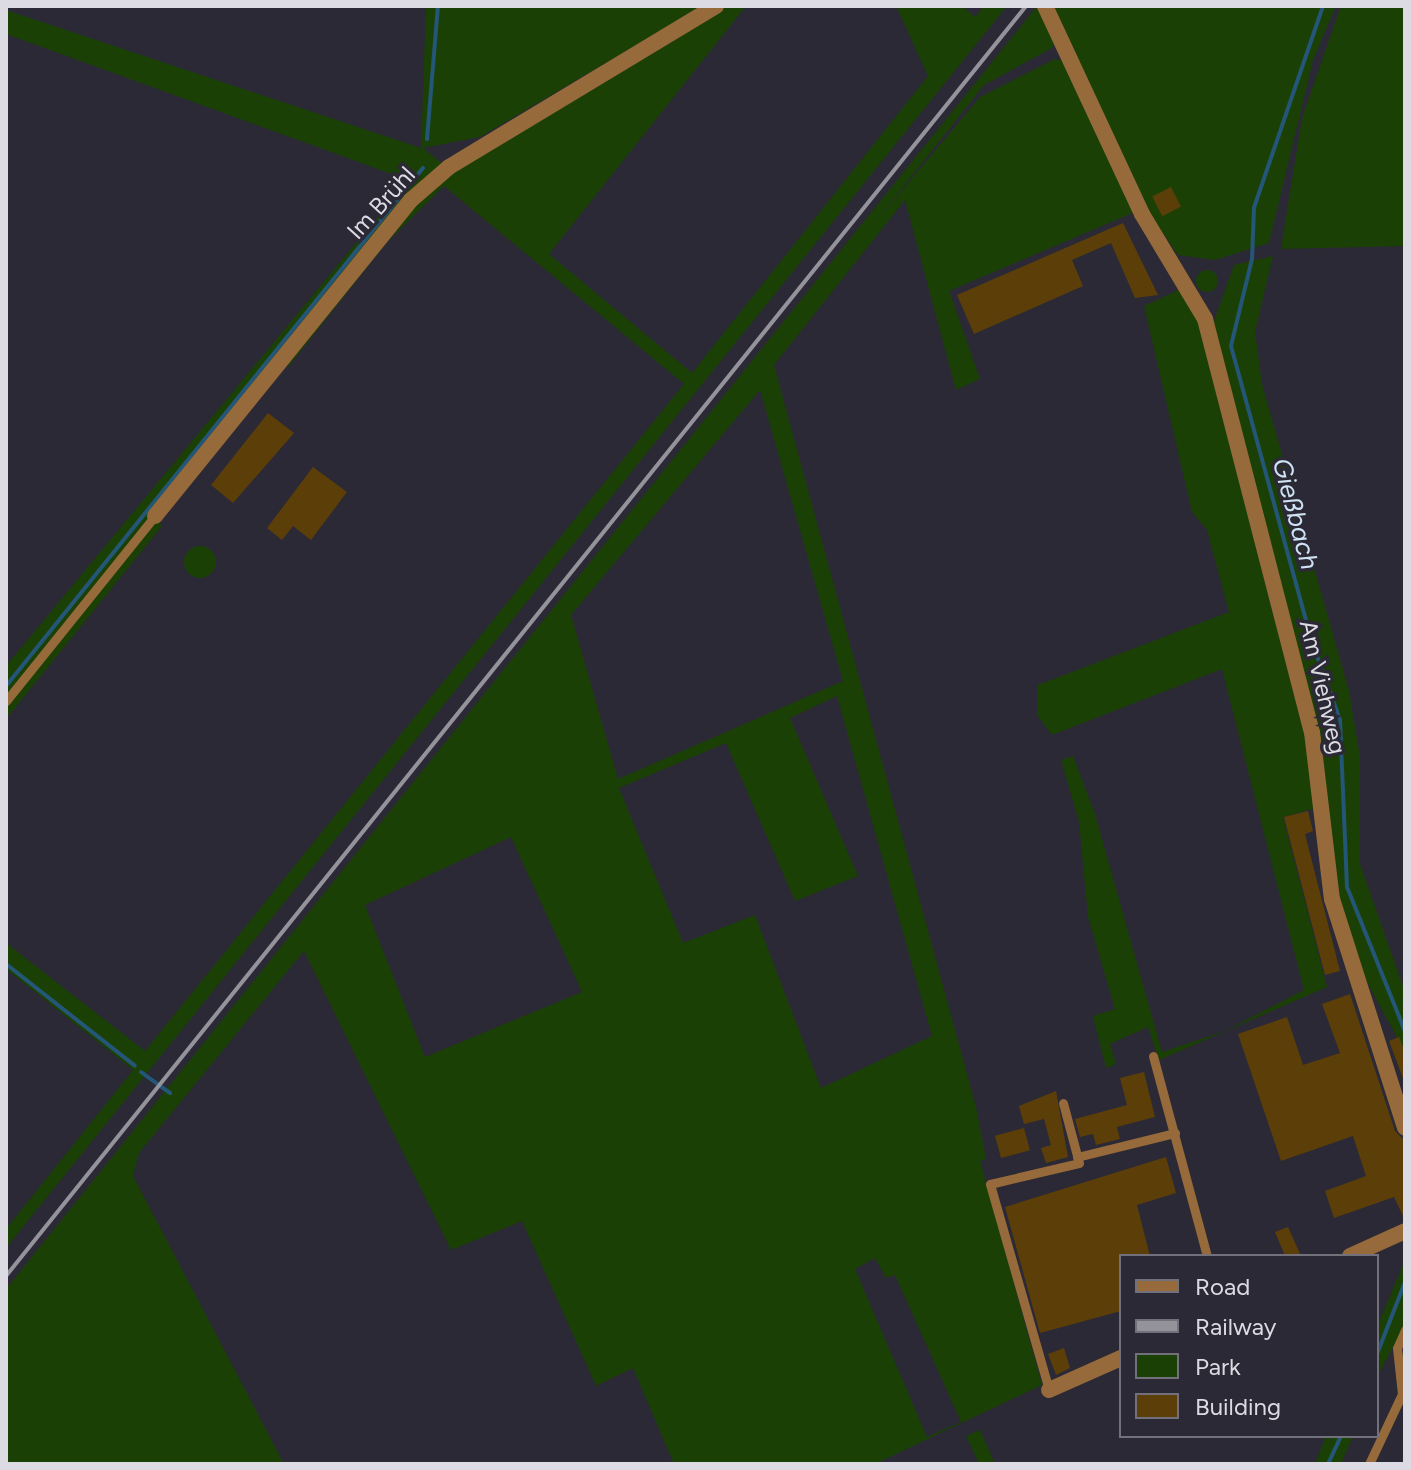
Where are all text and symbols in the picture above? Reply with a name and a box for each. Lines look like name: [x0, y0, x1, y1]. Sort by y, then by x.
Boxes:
street label: Im Brühl: [341, 161, 421, 245]
water label: Gießbach: [1265, 455, 1325, 573]
street label: Am Viehweg: [1294, 617, 1352, 757]
legend: [1119, 1254, 1379, 1438]
text: Road: [1195, 1272, 1250, 1301]
text: Railway: [1195, 1312, 1276, 1341]
text: Park: [1195, 1352, 1241, 1381]
text: Building: [1195, 1392, 1281, 1421]

